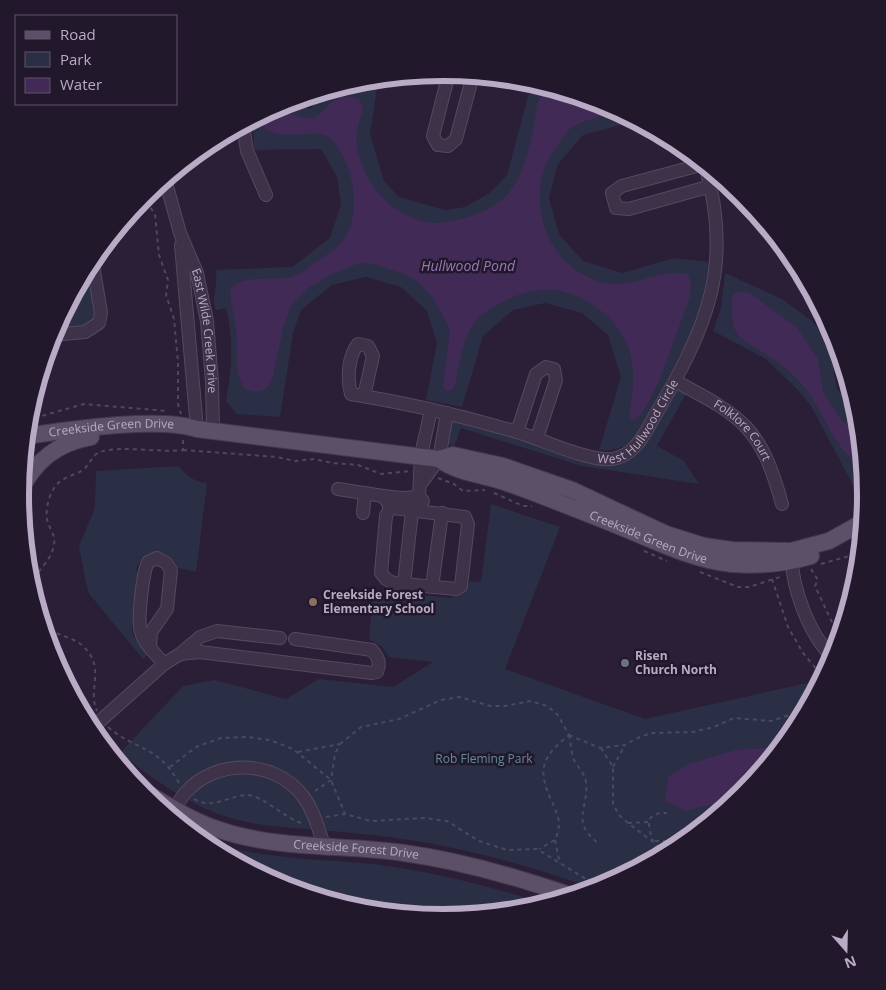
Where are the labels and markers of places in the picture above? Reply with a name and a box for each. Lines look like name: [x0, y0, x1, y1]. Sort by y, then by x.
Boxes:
place label: Creekside Forest Elementary School: [323, 586, 434, 617]
marker: Creekside Forest Elementary School: [307, 596, 319, 608]
place label: Risen Church North: [635, 647, 717, 678]
marker: Risen Church North: [619, 657, 631, 669]

